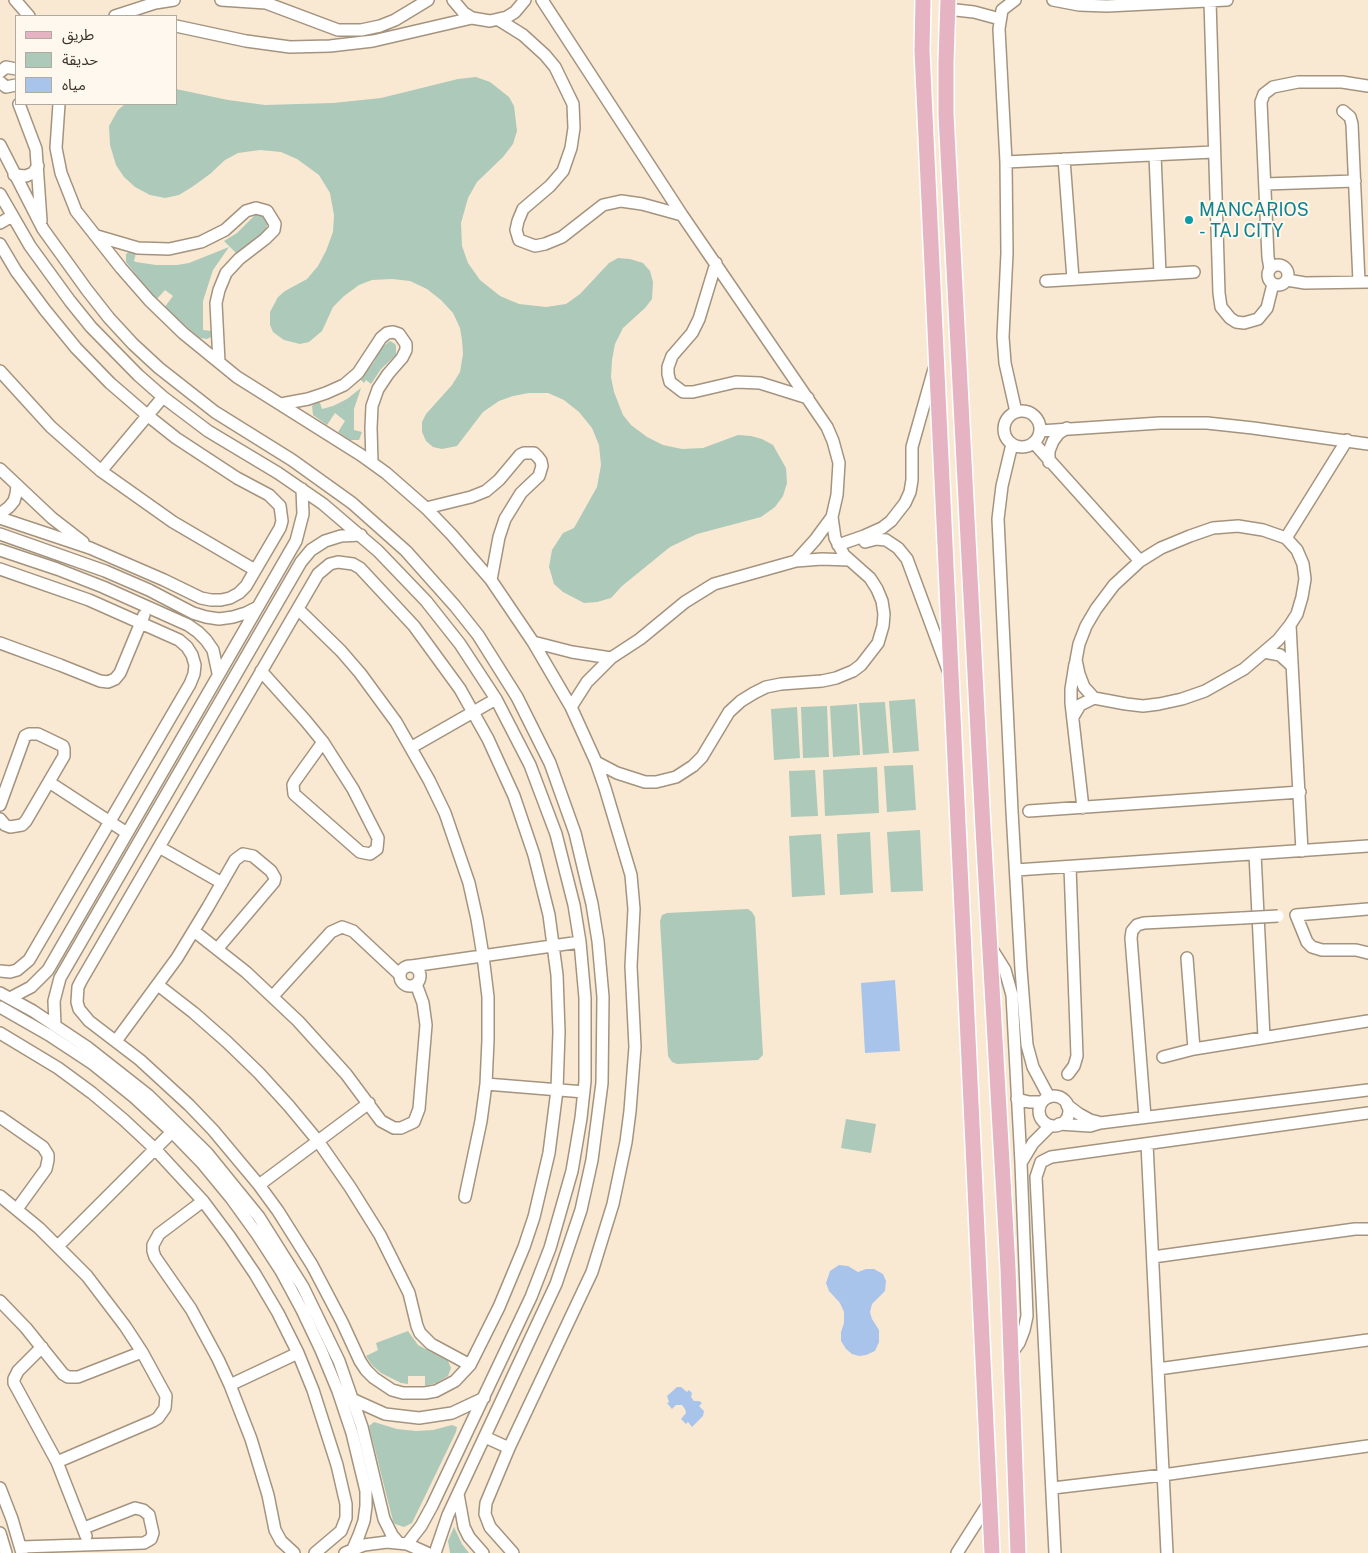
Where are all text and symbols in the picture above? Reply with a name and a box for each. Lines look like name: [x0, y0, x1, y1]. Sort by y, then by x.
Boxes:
legend: [15, 15, 178, 105]
text: طريق: [62, 26, 94, 43]
text: حديقة: [62, 51, 98, 68]
text: مياه: [62, 76, 86, 93]
place label: MANCARIOS - TAJ CITY: [1199, 199, 1309, 242]
marker: MANCARIOS - TAJ CITY: [1183, 214, 1195, 226]

